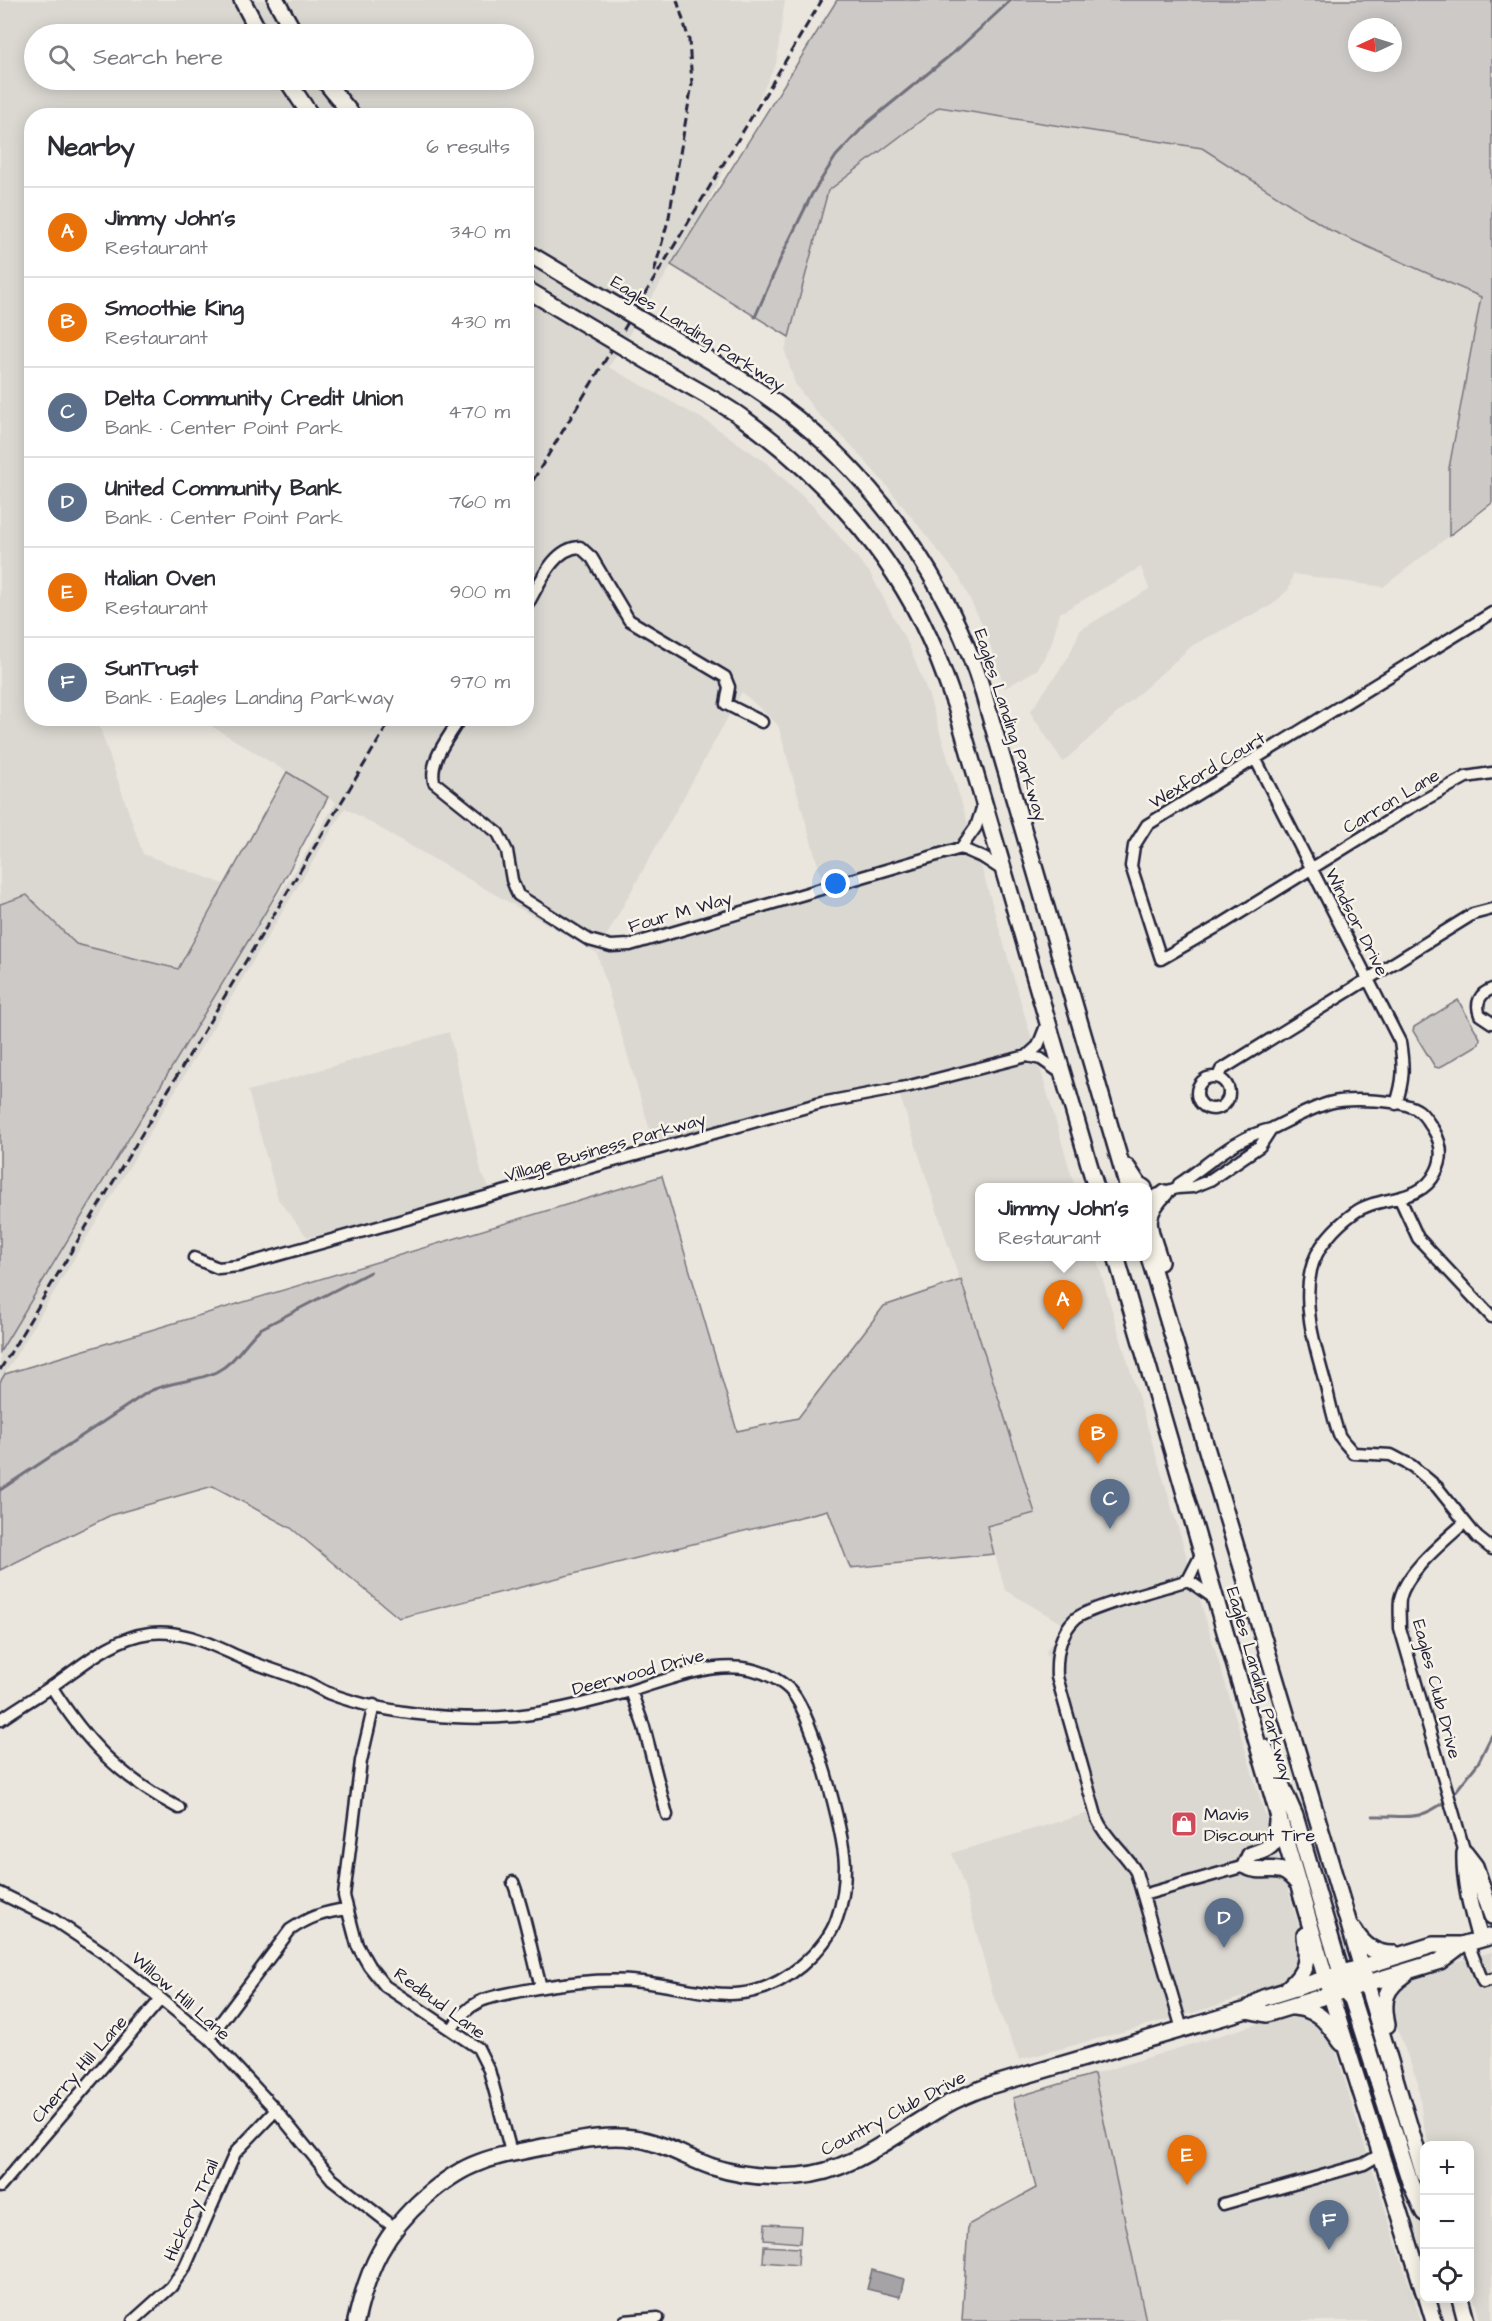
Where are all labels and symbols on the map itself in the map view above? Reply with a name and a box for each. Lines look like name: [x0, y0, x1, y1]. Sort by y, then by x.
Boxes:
north arrow: [1348, 18, 1402, 72]
street label: Eagles Landing Parkway: [605, 270, 790, 398]
street label: Eagles Landing Parkway: [967, 626, 1054, 825]
street label: Wexford Court: [1144, 725, 1271, 815]
street label: Carron Lane: [1338, 763, 1444, 840]
street label: Windsor Drive: [1319, 864, 1394, 981]
your location: [821, 869, 850, 898]
street label: Four M Way: [625, 886, 735, 940]
street label: Village Business Parkway: [502, 1107, 709, 1189]
pin: A: [1044, 1280, 1082, 1330]
pin: B: [1078, 1414, 1118, 1464]
pin: C: [1090, 1480, 1130, 1529]
street label: Eagles Landing Parkway: [1219, 1584, 1299, 1785]
street label: Eagles Club Drive: [1405, 1617, 1467, 1762]
street label: Deerwood Drive: [569, 1643, 707, 1702]
place label: Mavis Discount Tire: [1204, 1802, 1315, 1848]
shop icon: Mavis Discount Tire: [1169, 1809, 1199, 1839]
pin: D: [1204, 1898, 1244, 1948]
street label: Willow Hill Lane: [126, 1946, 236, 2047]
street label: Redbud Lane: [389, 1962, 491, 2045]
street label: Cherry Hill Lane: [26, 2010, 134, 2129]
street label: Country Club Drive: [816, 2065, 971, 2163]
pin: E: [1168, 2136, 1206, 2185]
street label: Hickory Trail: [158, 2155, 226, 2266]
pin: F: [1310, 2200, 1348, 2250]

